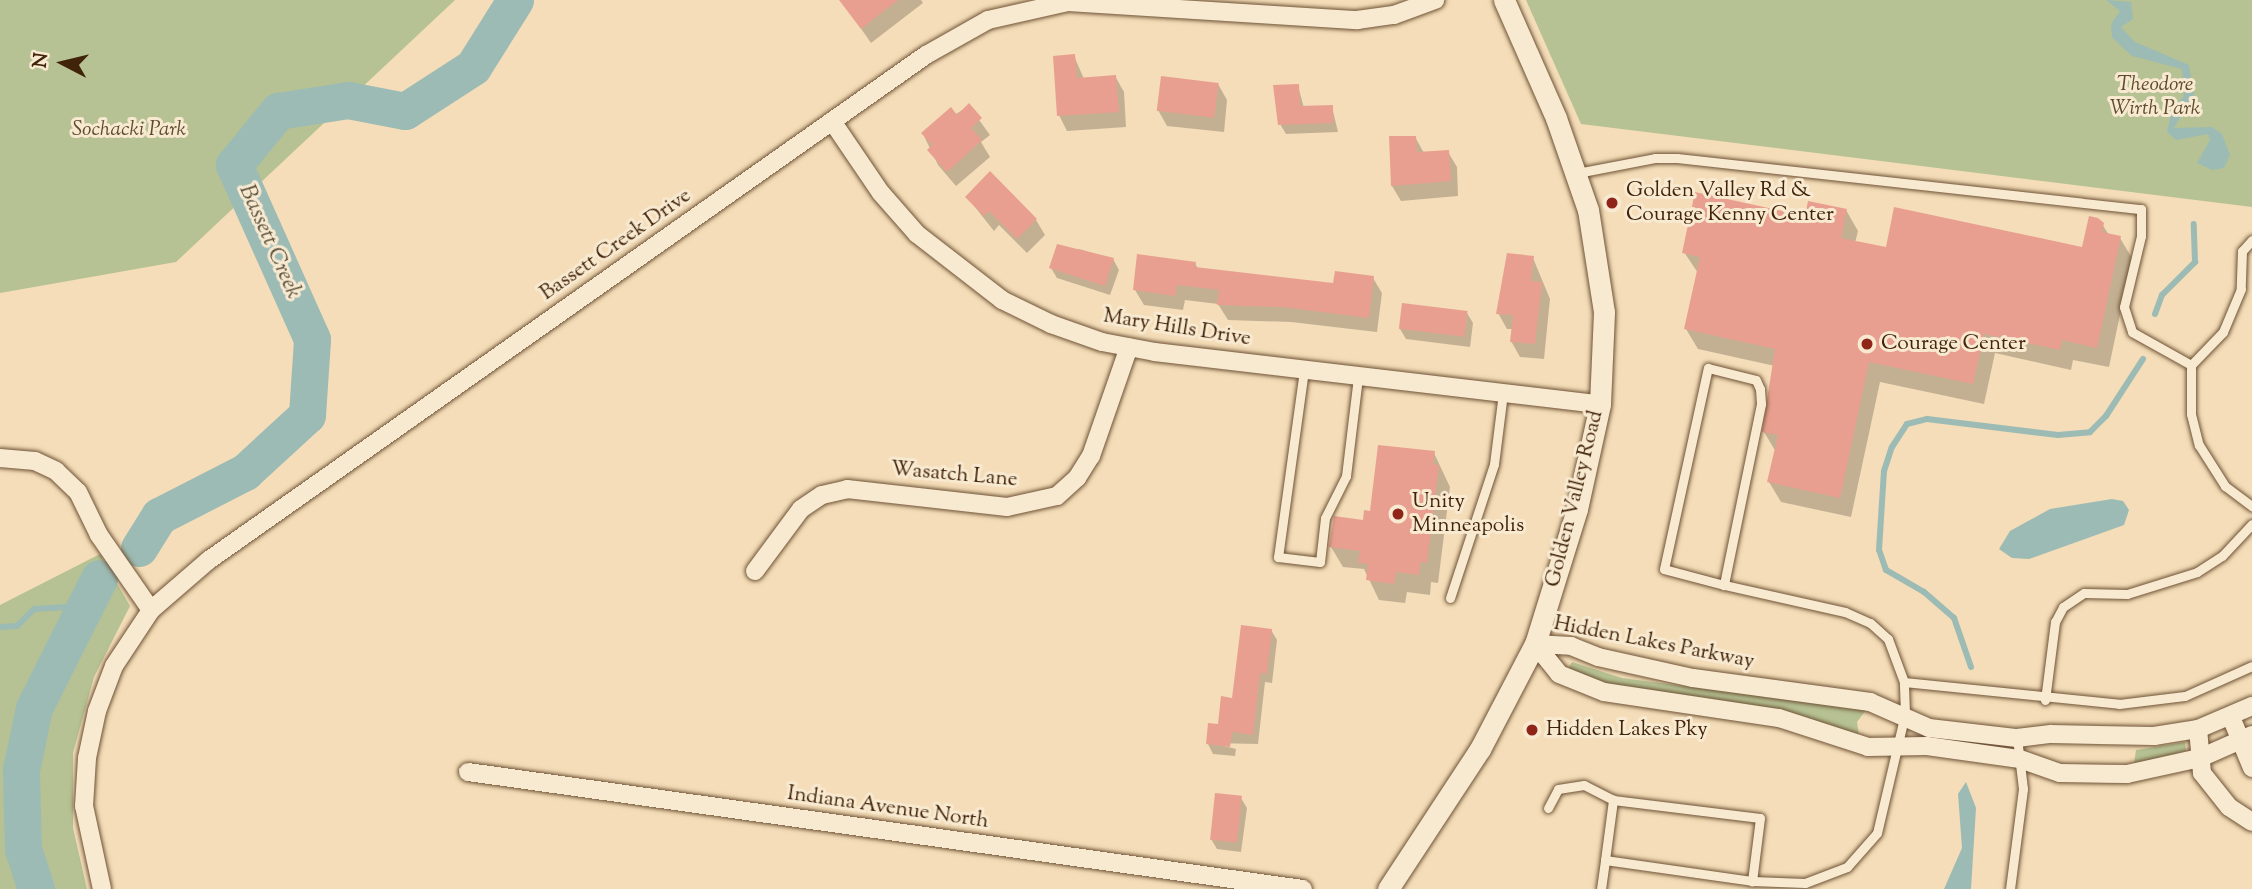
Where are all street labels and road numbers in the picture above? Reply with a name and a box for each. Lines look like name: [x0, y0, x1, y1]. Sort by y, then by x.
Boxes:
street label: Bassett Creek Drive: [536, 184, 696, 306]
street label: Mary Hills Drive: [1101, 304, 1253, 352]
street label: Golden Valley Road: [1541, 408, 1609, 590]
street label: Wasatch Lane: [890, 457, 1018, 493]
street label: Hidden Lakes Parkway: [1552, 611, 1756, 675]
street label: Indiana Avenue North: [786, 781, 990, 835]

